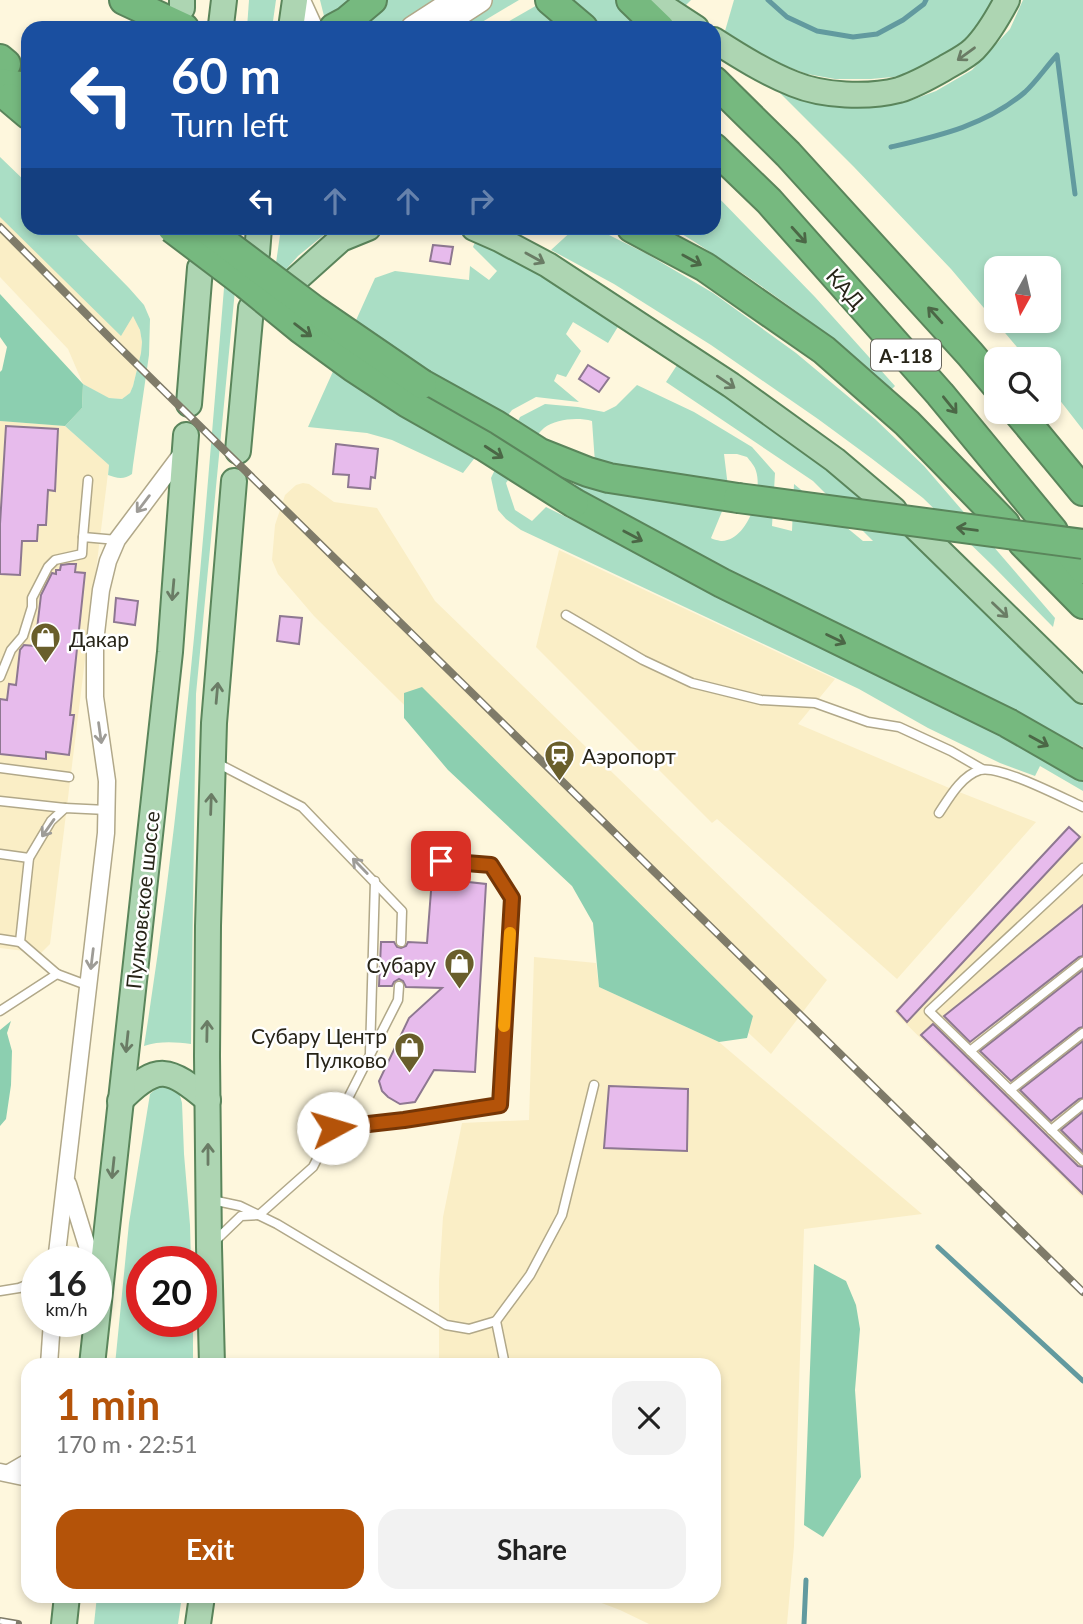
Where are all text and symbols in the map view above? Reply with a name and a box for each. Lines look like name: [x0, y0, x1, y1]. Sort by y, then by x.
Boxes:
text: 60 m: [171, 46, 281, 104]
one-way arrow: [957, 46, 976, 61]
icon: left: [56, 49, 147, 140]
text: Turn left: [171, 105, 288, 144]
icon: left: [243, 182, 281, 220]
icon: ahead: [316, 182, 354, 220]
icon: ahead: [389, 182, 427, 220]
icon: right: [462, 182, 500, 220]
one-way arrow: [791, 226, 807, 244]
one-way arrow: [524, 252, 545, 265]
one-way arrow: [681, 254, 702, 267]
north arrow: [984, 256, 1060, 332]
map controls: [984, 256, 1061, 424]
street label: КАД: [822, 263, 870, 313]
one-way arrow: [927, 306, 943, 324]
one-way arrow: [293, 322, 312, 337]
road number: А-118: [871, 340, 941, 370]
button: search: [984, 347, 1061, 424]
one-way arrow: [716, 375, 735, 389]
one-way arrow: [942, 396, 957, 414]
one-way arrow: [484, 446, 504, 460]
one-way arrow: [136, 494, 151, 513]
one-way arrow: [956, 522, 979, 535]
one-way arrow: [623, 529, 643, 543]
one-way arrow: [166, 578, 179, 600]
one-way arrow: [992, 601, 1009, 618]
shop icon: Дакар: [29, 621, 63, 665]
place label: Дакар: [69, 626, 129, 651]
one-way arrow: [826, 633, 847, 646]
one-way arrow: [211, 682, 224, 705]
one-way arrow: [93, 721, 106, 743]
one-way arrow: [1029, 734, 1049, 748]
station icon: Аэропорт: [542, 738, 576, 782]
place label: Аэропорт: [582, 743, 676, 768]
one-way arrow: [205, 793, 218, 816]
street label: Пулковское шоссе: [120, 810, 164, 990]
one-way arrow: [41, 818, 55, 837]
pin: [411, 831, 471, 891]
icon: arrive: [422, 842, 460, 880]
one-way arrow: [352, 858, 369, 875]
one-way arrow: [85, 947, 98, 969]
shop icon: Субару: [442, 947, 476, 991]
place label: Субару: [366, 952, 436, 977]
one-way arrow: [200, 1020, 214, 1043]
place label: Субару Центр Пулково: [251, 1023, 387, 1072]
shop icon: Субару Центр Пулково: [393, 1030, 427, 1074]
one-way arrow: [120, 1031, 133, 1053]
position arrow: [296, 1091, 370, 1165]
one-way arrow: [201, 1143, 215, 1166]
one-way arrow: [106, 1157, 119, 1179]
speed limit sign: 20: [126, 1246, 217, 1337]
text: 16: [46, 1261, 87, 1303]
text: km/h: [45, 1298, 88, 1320]
text: 1 min: [56, 1379, 160, 1429]
button: close: [612, 1381, 686, 1455]
text: 170 m · 22:51: [56, 1430, 198, 1458]
button: Exit: [56, 1509, 364, 1589]
button: Share: [378, 1509, 686, 1589]

